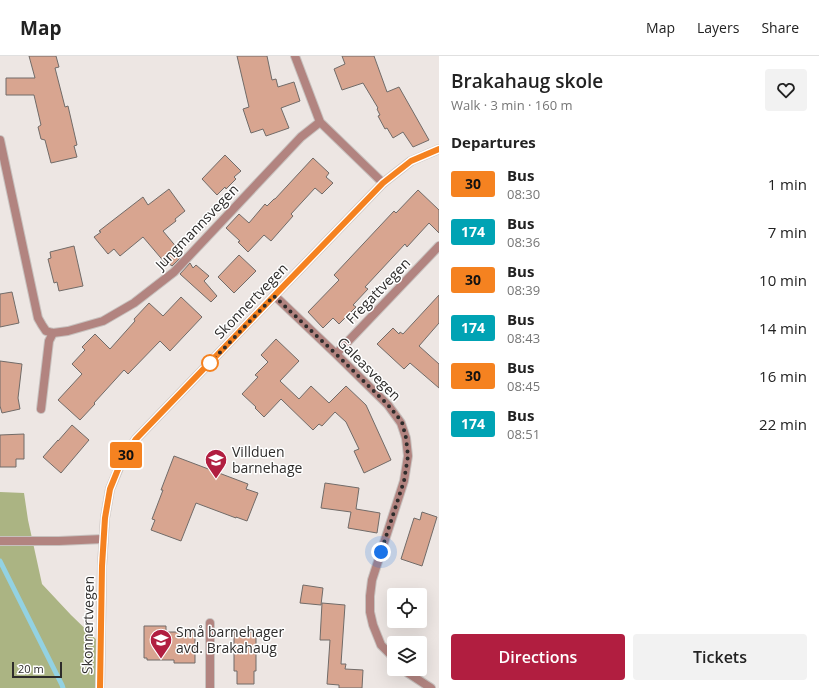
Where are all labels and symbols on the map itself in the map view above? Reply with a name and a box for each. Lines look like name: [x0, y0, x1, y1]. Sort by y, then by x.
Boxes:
street label: Jungmannsvegen: [150, 180, 242, 275]
street label: Fregattvegen: [341, 253, 414, 328]
street label: Skonnertvegen: [210, 259, 292, 343]
street label: Galeasvegen: [333, 333, 405, 405]
unlabelled marker: [201, 354, 219, 372]
line badge: 30: [108, 442, 144, 468]
place label: Villduen barnehage: [232, 442, 302, 477]
school or university icon: Villduen barnehage: [203, 447, 229, 480]
your location: [371, 542, 391, 562]
street label: Skonnertvegen: [77, 576, 98, 674]
place label: Små barnehager avd. Brakahaug: [176, 622, 284, 657]
school or university icon: Små barnehager avd. Brakahaug: [148, 627, 174, 660]
scale bar: [12, 660, 62, 679]

